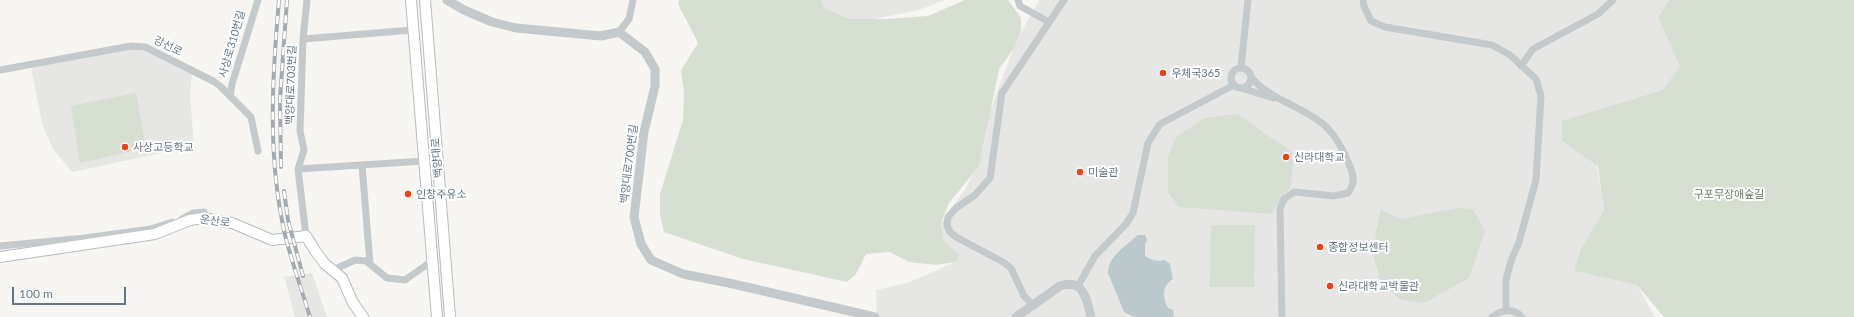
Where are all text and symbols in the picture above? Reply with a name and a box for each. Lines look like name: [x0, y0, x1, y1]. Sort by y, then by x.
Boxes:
street label: 사상로310번길: [216, 9, 248, 79]
street label: 강선로: [151, 33, 185, 59]
street label: 백양대로703번길: [283, 45, 299, 125]
place label: 우체국365: [1171, 66, 1220, 80]
marker: 우체국365: [1158, 68, 1168, 78]
street label: 백양대로700번길: [618, 124, 640, 204]
street label: 백양대로: [429, 137, 445, 179]
place label: 사상고등학교: [133, 140, 194, 154]
marker: 사상고등학교: [120, 142, 130, 152]
place label: 신라대학교: [1294, 150, 1345, 164]
marker: 신라대학교: [1281, 152, 1291, 162]
place label: 미술관: [1088, 165, 1118, 179]
marker: 미술관: [1075, 167, 1085, 177]
place label: 인창주유소: [416, 187, 467, 201]
park label: 구포무장애숲길: [1694, 187, 1764, 201]
marker: 인창주유소: [403, 189, 413, 199]
street label: 운산로: [199, 213, 231, 229]
place label: 종합정보센터: [1328, 240, 1389, 254]
marker: 종합정보센터: [1315, 242, 1325, 252]
scale bar: [14, 279, 128, 305]
place label: 신라대학교박물관: [1338, 279, 1419, 293]
marker: 신라대학교박물관: [1325, 281, 1335, 291]
text: 100 m: [19, 286, 53, 301]

